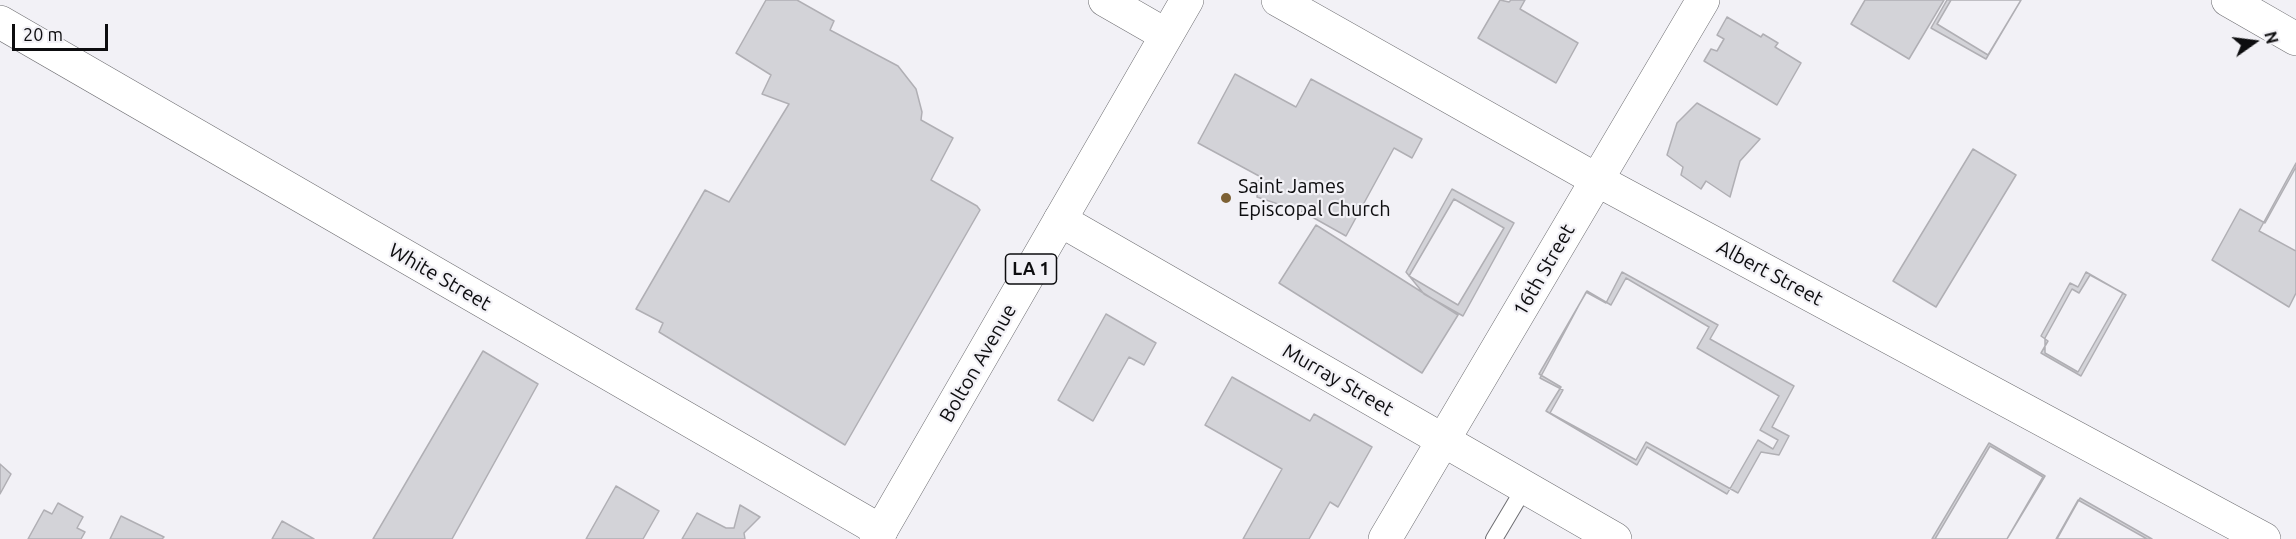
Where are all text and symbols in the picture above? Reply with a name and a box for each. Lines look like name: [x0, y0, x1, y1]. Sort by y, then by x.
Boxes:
scale bar: [15, 12, 111, 50]
north arrow: [2224, 12, 2284, 72]
text: 20 m: [23, 24, 63, 44]
text: N: [2261, 30, 2282, 46]
place label: Saint James Episcopal Church: [1238, 174, 1391, 221]
marker: Saint James Episcopal Church: [1219, 191, 1233, 205]
street label: 16th Street: [1508, 220, 1580, 320]
street label: Albert Street: [1713, 235, 1827, 311]
street label: White Street: [385, 238, 495, 316]
road number: LA 1: [1006, 254, 1056, 284]
street label: Bolton Avenue: [934, 300, 1022, 426]
street label: Murray Street: [1278, 339, 1398, 421]

